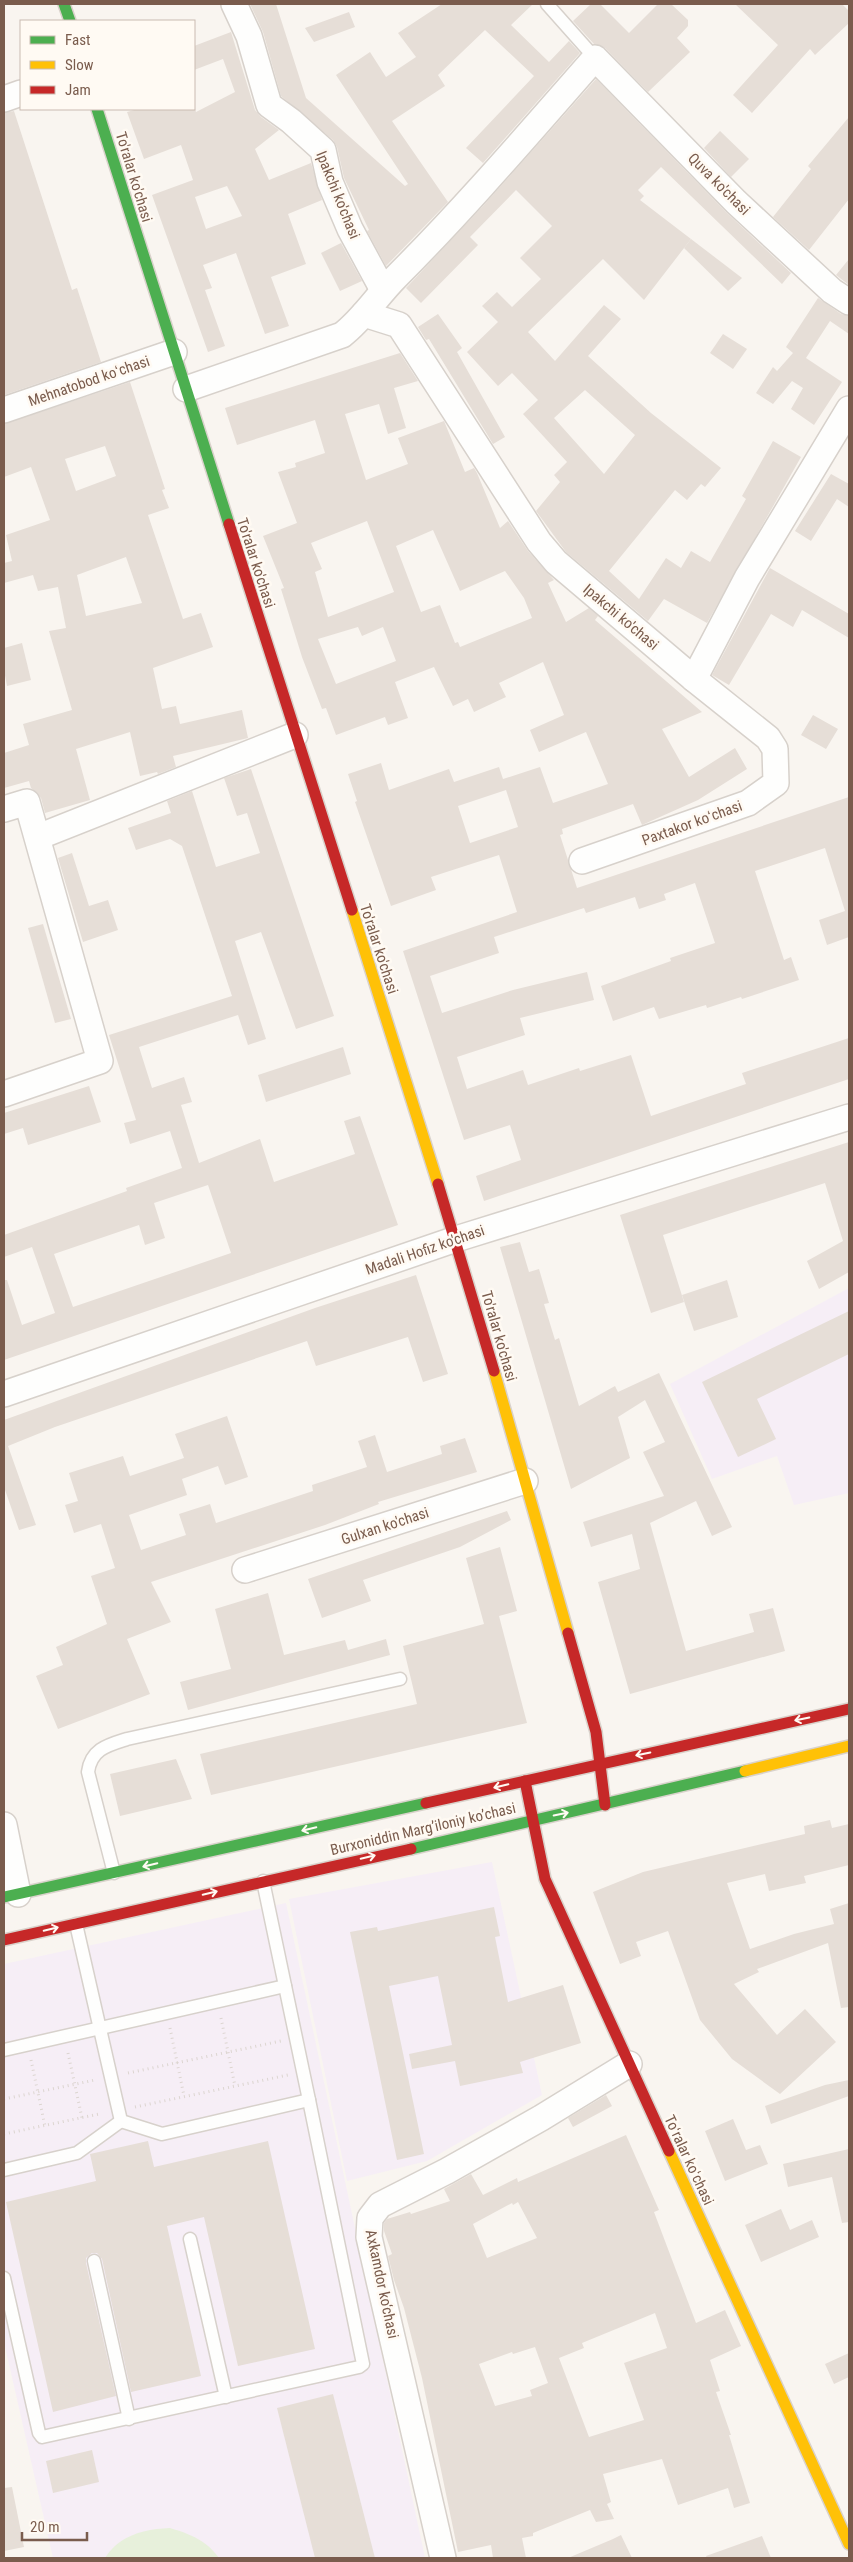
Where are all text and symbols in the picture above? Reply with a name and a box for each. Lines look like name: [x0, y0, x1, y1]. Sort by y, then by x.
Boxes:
legend: [20, 20, 195, 110]
text: Fast: [65, 31, 90, 49]
text: Slow: [65, 56, 94, 74]
text: Jam: [65, 81, 91, 99]
street label: To'ralar ko'chasi: [112, 130, 156, 224]
street label: Ipakchi ko'chasi: [312, 148, 364, 242]
street label: Quva ko'chasi: [684, 149, 754, 219]
street label: Mehnatobod koʻchasi: [26, 352, 152, 410]
street label: To'ralar ko'chasi: [233, 516, 279, 610]
street label: Ipakchi ko'chasi: [580, 580, 662, 654]
street label: Paxtakor koʻchasi: [639, 797, 745, 849]
street label: To'ralar ko'chasi: [356, 902, 402, 996]
street label: Madali Hofiz ko'chasi: [363, 1221, 487, 1279]
street label: To'ralar ko'chasi: [477, 1289, 521, 1383]
street label: Gulxan ko'chasi: [339, 1503, 431, 1549]
one-way arrow: [794, 1715, 810, 1725]
one-way arrow: [635, 1750, 651, 1759]
one-way arrow: [494, 1782, 510, 1791]
street label: Burxoniddin Marg’iloniy ko’chasi: [329, 1799, 517, 1859]
one-way arrow: [552, 1809, 568, 1818]
one-way arrow: [301, 1825, 317, 1834]
one-way arrow: [360, 1852, 376, 1861]
one-way arrow: [142, 1861, 158, 1870]
one-way arrow: [201, 1888, 217, 1897]
one-way arrow: [43, 1924, 59, 1933]
street label: Toʻralar koʻchasi: [660, 2112, 718, 2208]
street label: Axkamdor ko‘chasi: [362, 2228, 402, 2340]
scale bar: [22, 2510, 88, 2542]
text: 20 m: [30, 2518, 60, 2536]

